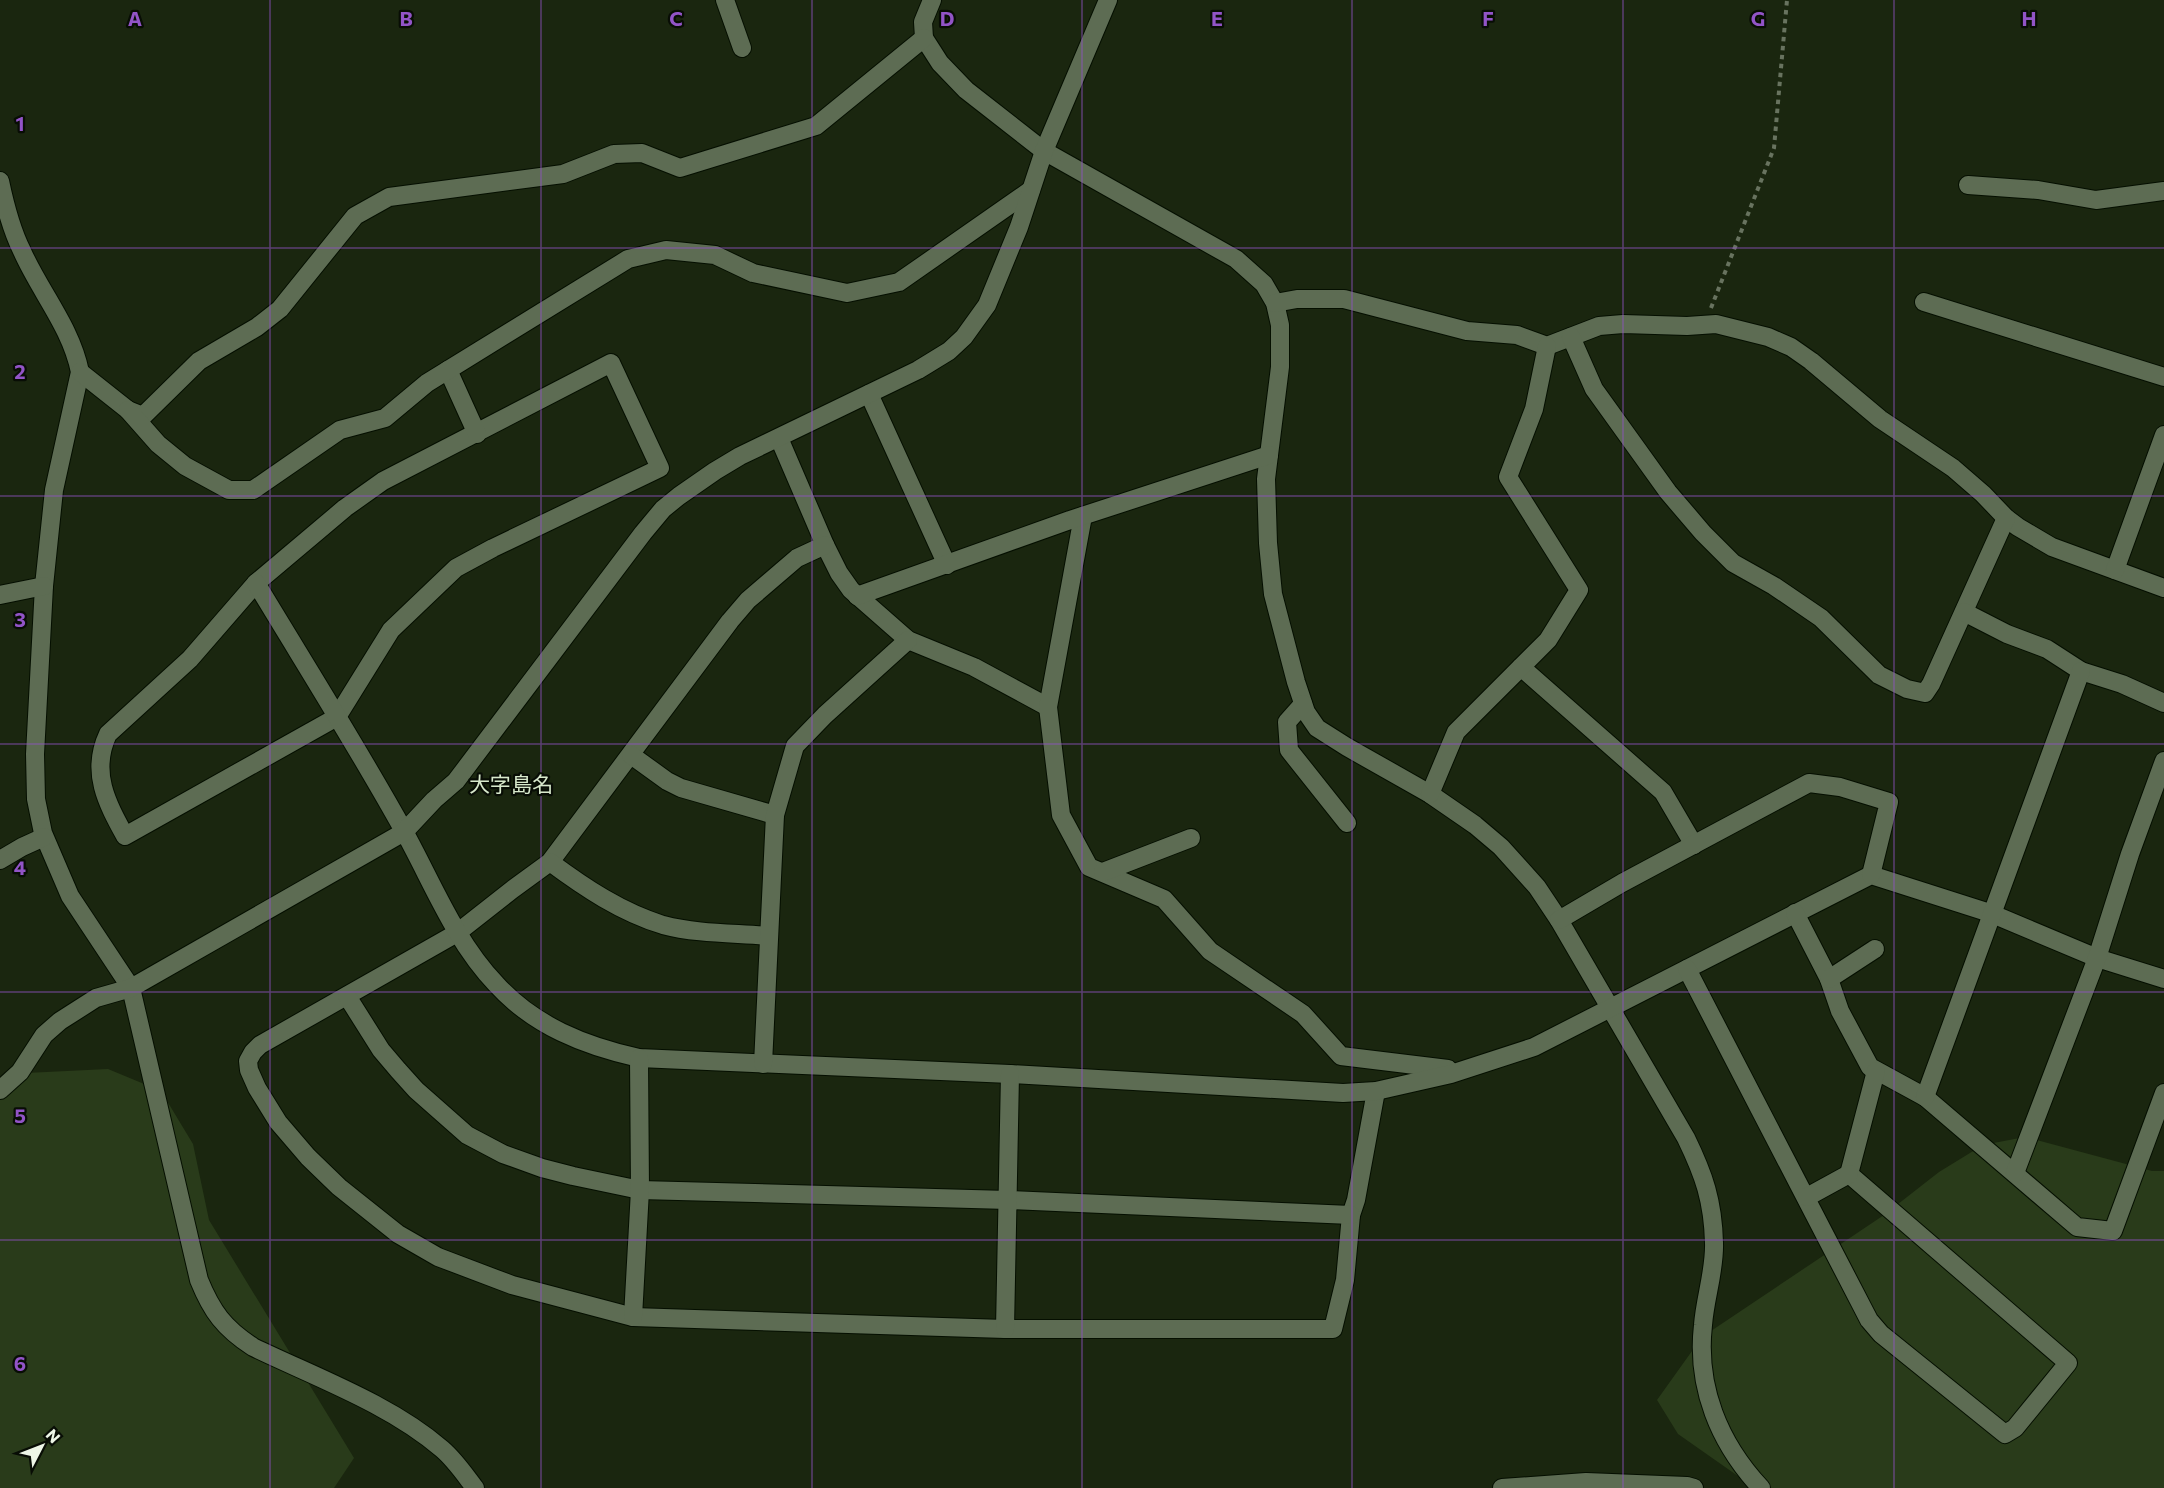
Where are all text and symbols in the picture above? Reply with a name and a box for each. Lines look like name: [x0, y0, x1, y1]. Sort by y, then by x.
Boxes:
text: A: [128, 6, 142, 30]
text: B: [399, 6, 413, 30]
text: C: [669, 6, 683, 30]
text: D: [940, 6, 954, 30]
text: E: [1211, 6, 1223, 30]
text: F: [1482, 6, 1494, 30]
text: G: [1751, 6, 1765, 30]
text: H: [2022, 6, 2037, 30]
text: 1: [15, 111, 25, 135]
text: 2: [14, 359, 26, 383]
text: 3: [14, 607, 26, 631]
district label: 大字島名: [469, 771, 553, 796]
text: 4: [14, 855, 26, 879]
text: 5: [14, 1103, 26, 1127]
text: 6: [14, 1351, 26, 1375]
north arrow: [12, 1416, 72, 1476]
text: N: [42, 1425, 65, 1446]

